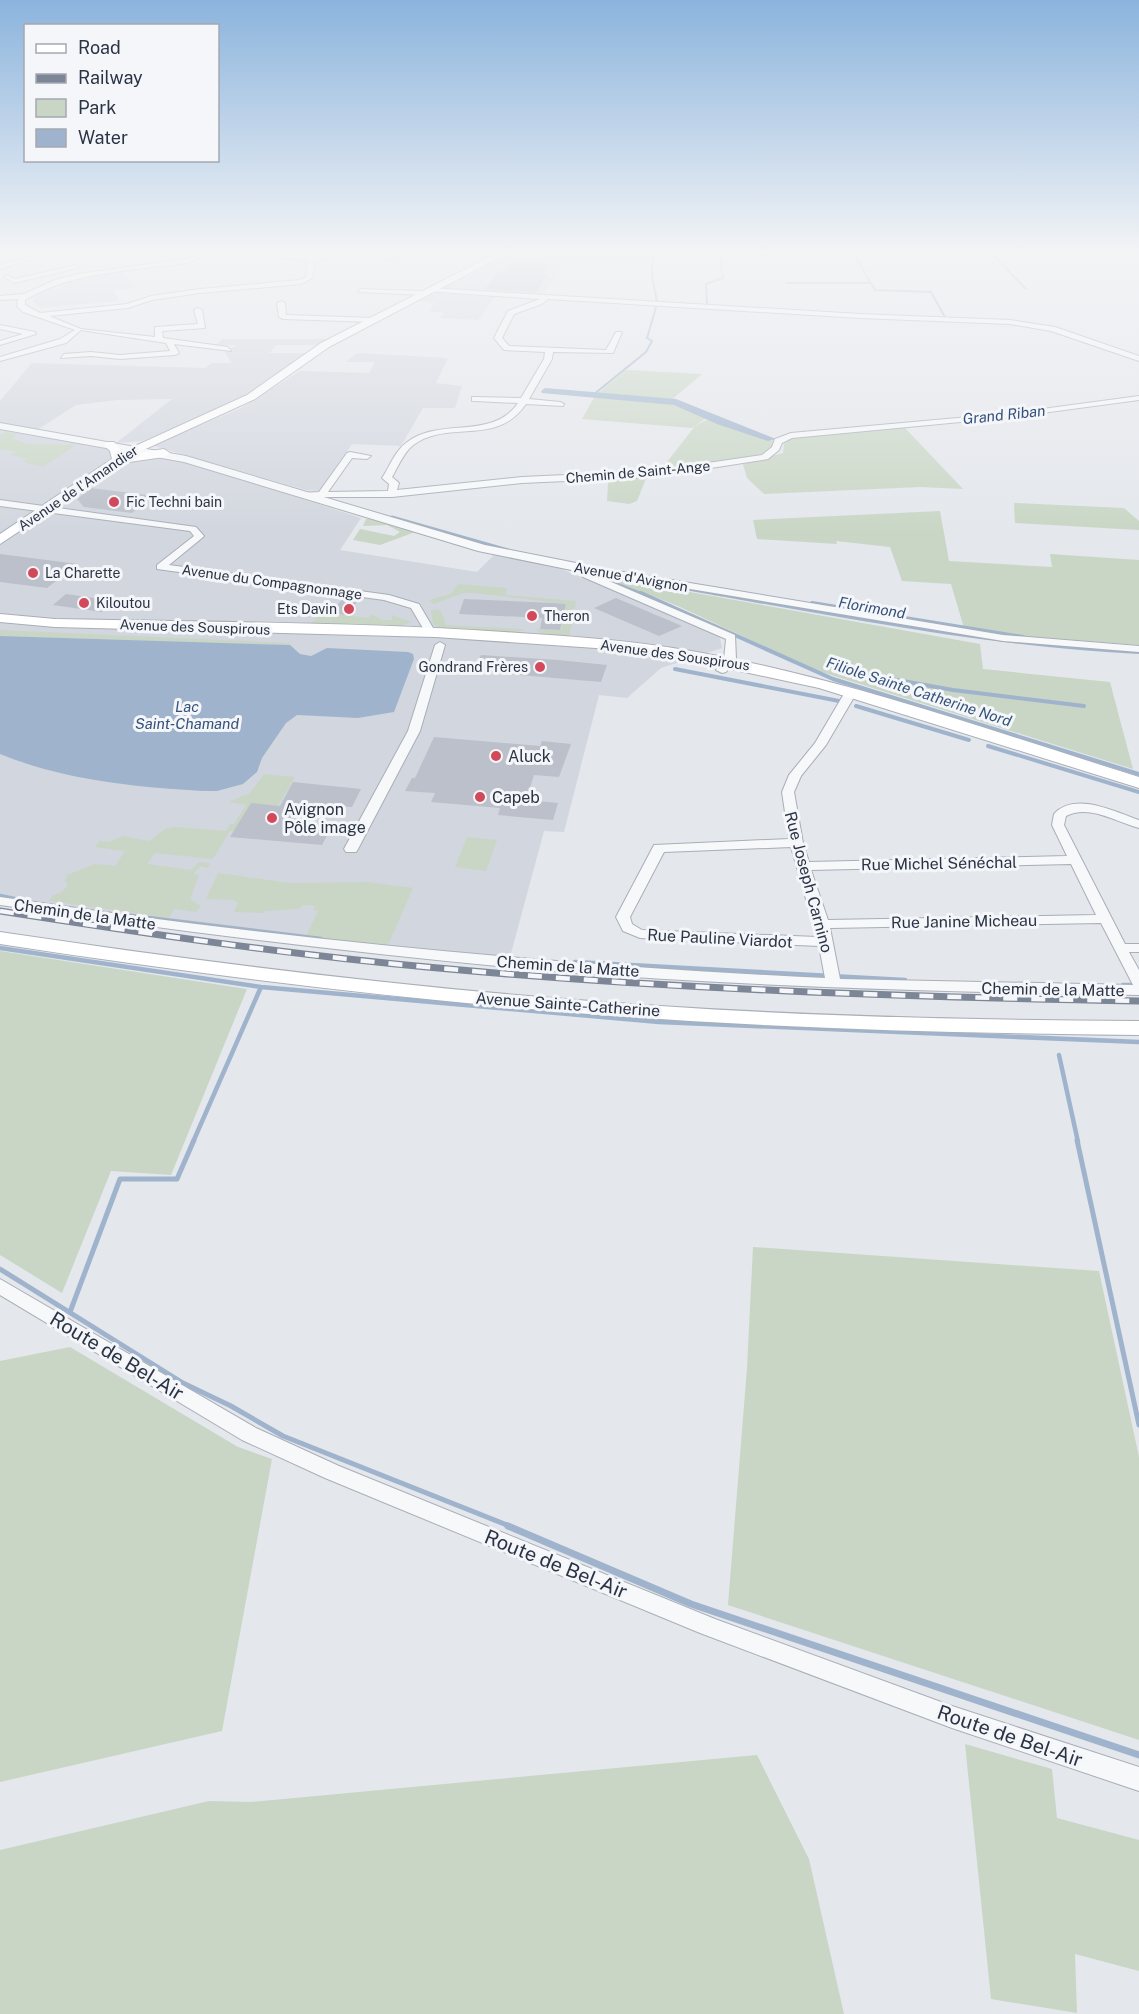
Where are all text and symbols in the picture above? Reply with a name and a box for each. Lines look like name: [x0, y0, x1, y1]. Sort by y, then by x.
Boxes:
legend: [24, 24, 219, 162]
text: Road: [78, 37, 121, 58]
text: Railway: [78, 67, 143, 88]
text: Park: [78, 97, 116, 118]
text: Water: [78, 127, 128, 148]
water label: Grand Riban: [962, 402, 1046, 427]
street label: Avenue de l'Amandier: [15, 442, 141, 534]
street label: Chemin de Saint-Ange: [565, 458, 711, 486]
place label: Fic Techni bain: [126, 494, 222, 510]
marker: Fic Techni bain: [107, 495, 121, 509]
street label: Avenue d'Avignon: [573, 559, 689, 595]
street label: Avenue du Compagnonnage: [181, 561, 363, 603]
place label: La Charette: [45, 565, 120, 581]
marker: La Charette: [26, 566, 40, 580]
water label: Florimond: [837, 593, 907, 622]
place label: Kiloutou: [96, 595, 150, 611]
marker: Kiloutou: [77, 596, 91, 610]
place label: Ets Davin: [277, 601, 337, 617]
marker: Ets Davin: [342, 602, 356, 616]
place label: Theron: [544, 608, 590, 624]
marker: Theron: [525, 609, 539, 623]
street label: Avenue des Souspirous: [119, 616, 271, 638]
street label: Avenue des Souspirous: [599, 637, 751, 673]
water label: Filiole Sainte Catherine Nord: [824, 654, 1014, 730]
place label: Gondrand Frères: [419, 659, 528, 675]
marker: Gondrand Frères: [533, 660, 547, 674]
water label: Lac Saint-Chamand: [135, 698, 239, 732]
place label: Aluck: [508, 747, 551, 766]
marker: Aluck: [489, 749, 503, 763]
place label: Capeb: [492, 788, 540, 807]
marker: Capeb: [473, 790, 487, 804]
place label: Avignon Pôle image: [284, 800, 366, 837]
street label: Rue Joseph Carnino: [781, 809, 837, 955]
marker: Avignon Pôle image: [265, 811, 279, 825]
street label: Rue Michel Sénéchal: [861, 853, 1017, 874]
street label: Chemin de la Matte: [13, 895, 157, 934]
street label: Rue Janine Micheau: [891, 911, 1037, 932]
street label: Rue Pauline Viardot: [647, 925, 793, 952]
street label: Chemin de la Matte: [496, 952, 640, 981]
street label: Chemin de la Matte: [981, 979, 1125, 1000]
street label: Avenue Sainte-Catherine: [475, 989, 661, 1020]
street label: Route de Bel-Air: [46, 1307, 188, 1406]
street label: Route de Bel-Air: [481, 1524, 631, 1604]
street label: Route de Bel-Air: [934, 1700, 1086, 1772]

